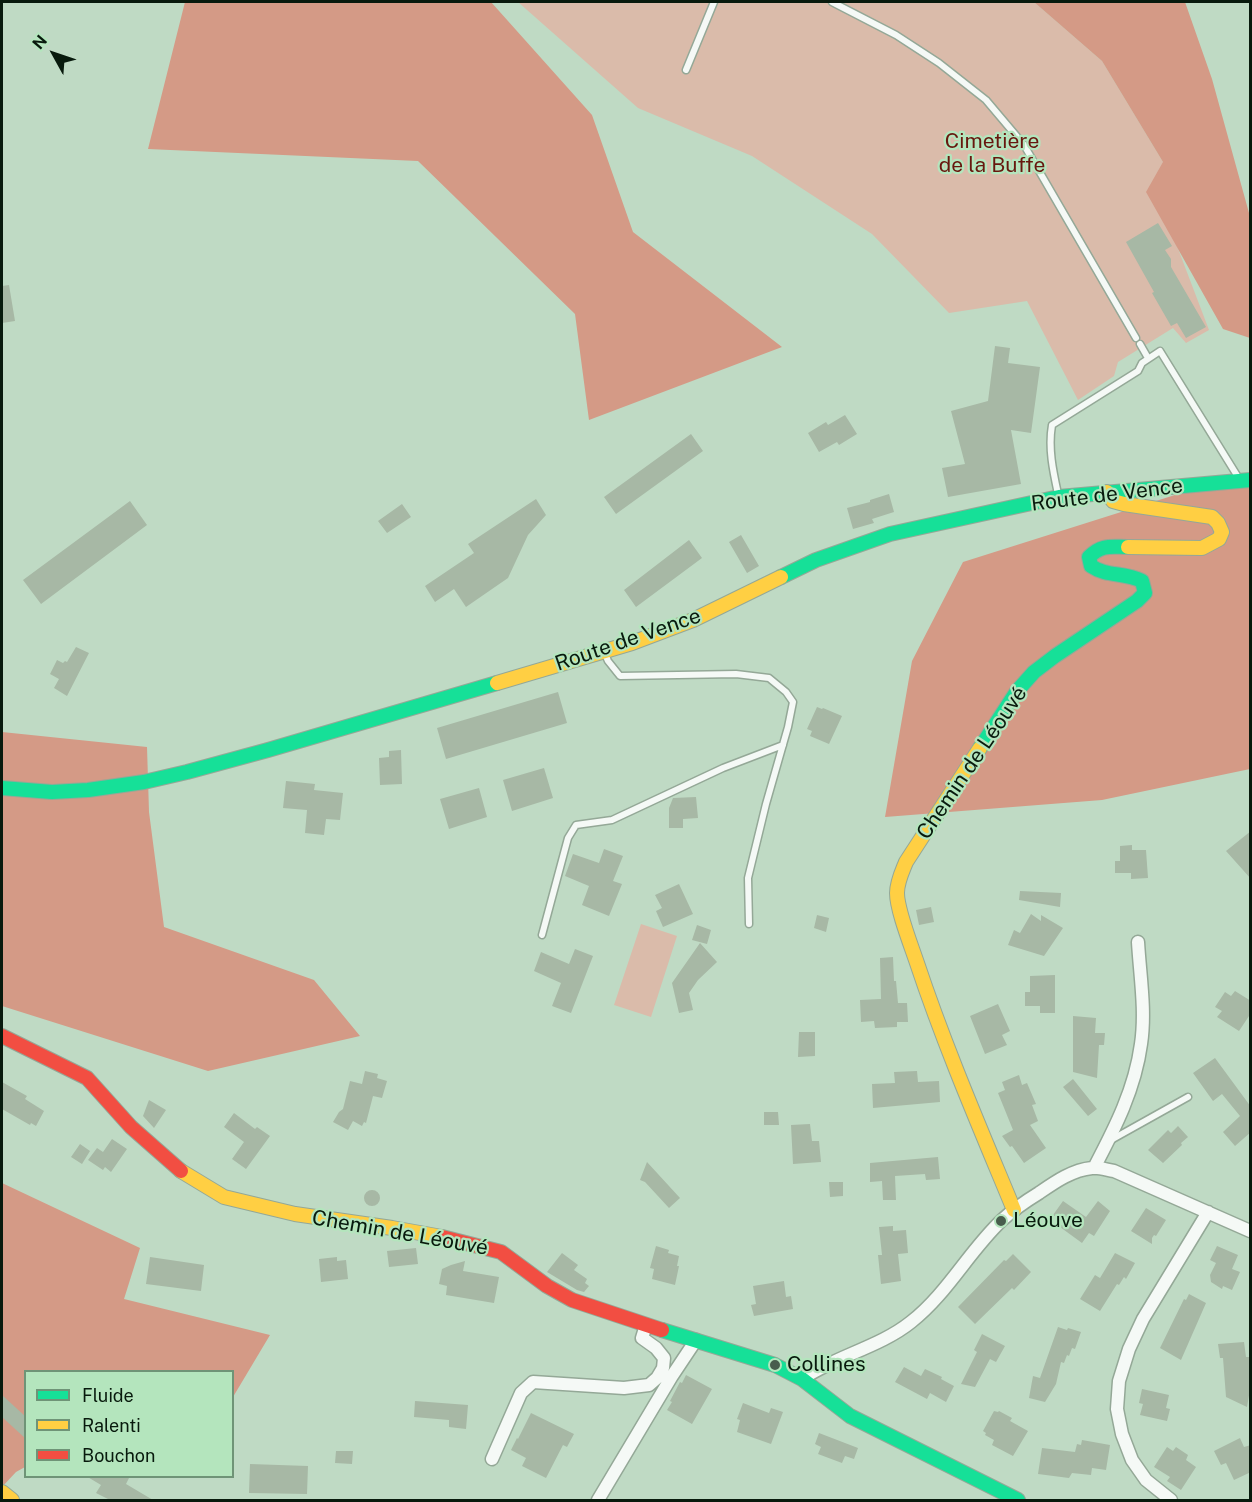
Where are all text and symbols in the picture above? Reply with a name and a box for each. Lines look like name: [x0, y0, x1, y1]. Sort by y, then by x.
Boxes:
north arrow: [24, 24, 84, 84]
text: N: [29, 31, 51, 53]
park label: Cimetière de la Buffe: [939, 129, 1045, 179]
street label: Route de Vence: [1030, 473, 1184, 517]
street label: Route de Vence: [552, 603, 704, 677]
street label: Chemin de Léouvé: [912, 682, 1032, 844]
street label: Chemin de Léouvé: [310, 1205, 490, 1261]
place label: Léouve: [1013, 1208, 1083, 1234]
marker: Léouve: [994, 1214, 1008, 1228]
place label: Collines: [787, 1352, 866, 1378]
marker: Collines: [768, 1358, 782, 1372]
legend: [24, 1370, 234, 1478]
text: Fluide: [82, 1385, 134, 1406]
text: Ralenti: [82, 1415, 141, 1436]
text: Bouchon: [82, 1445, 155, 1466]

